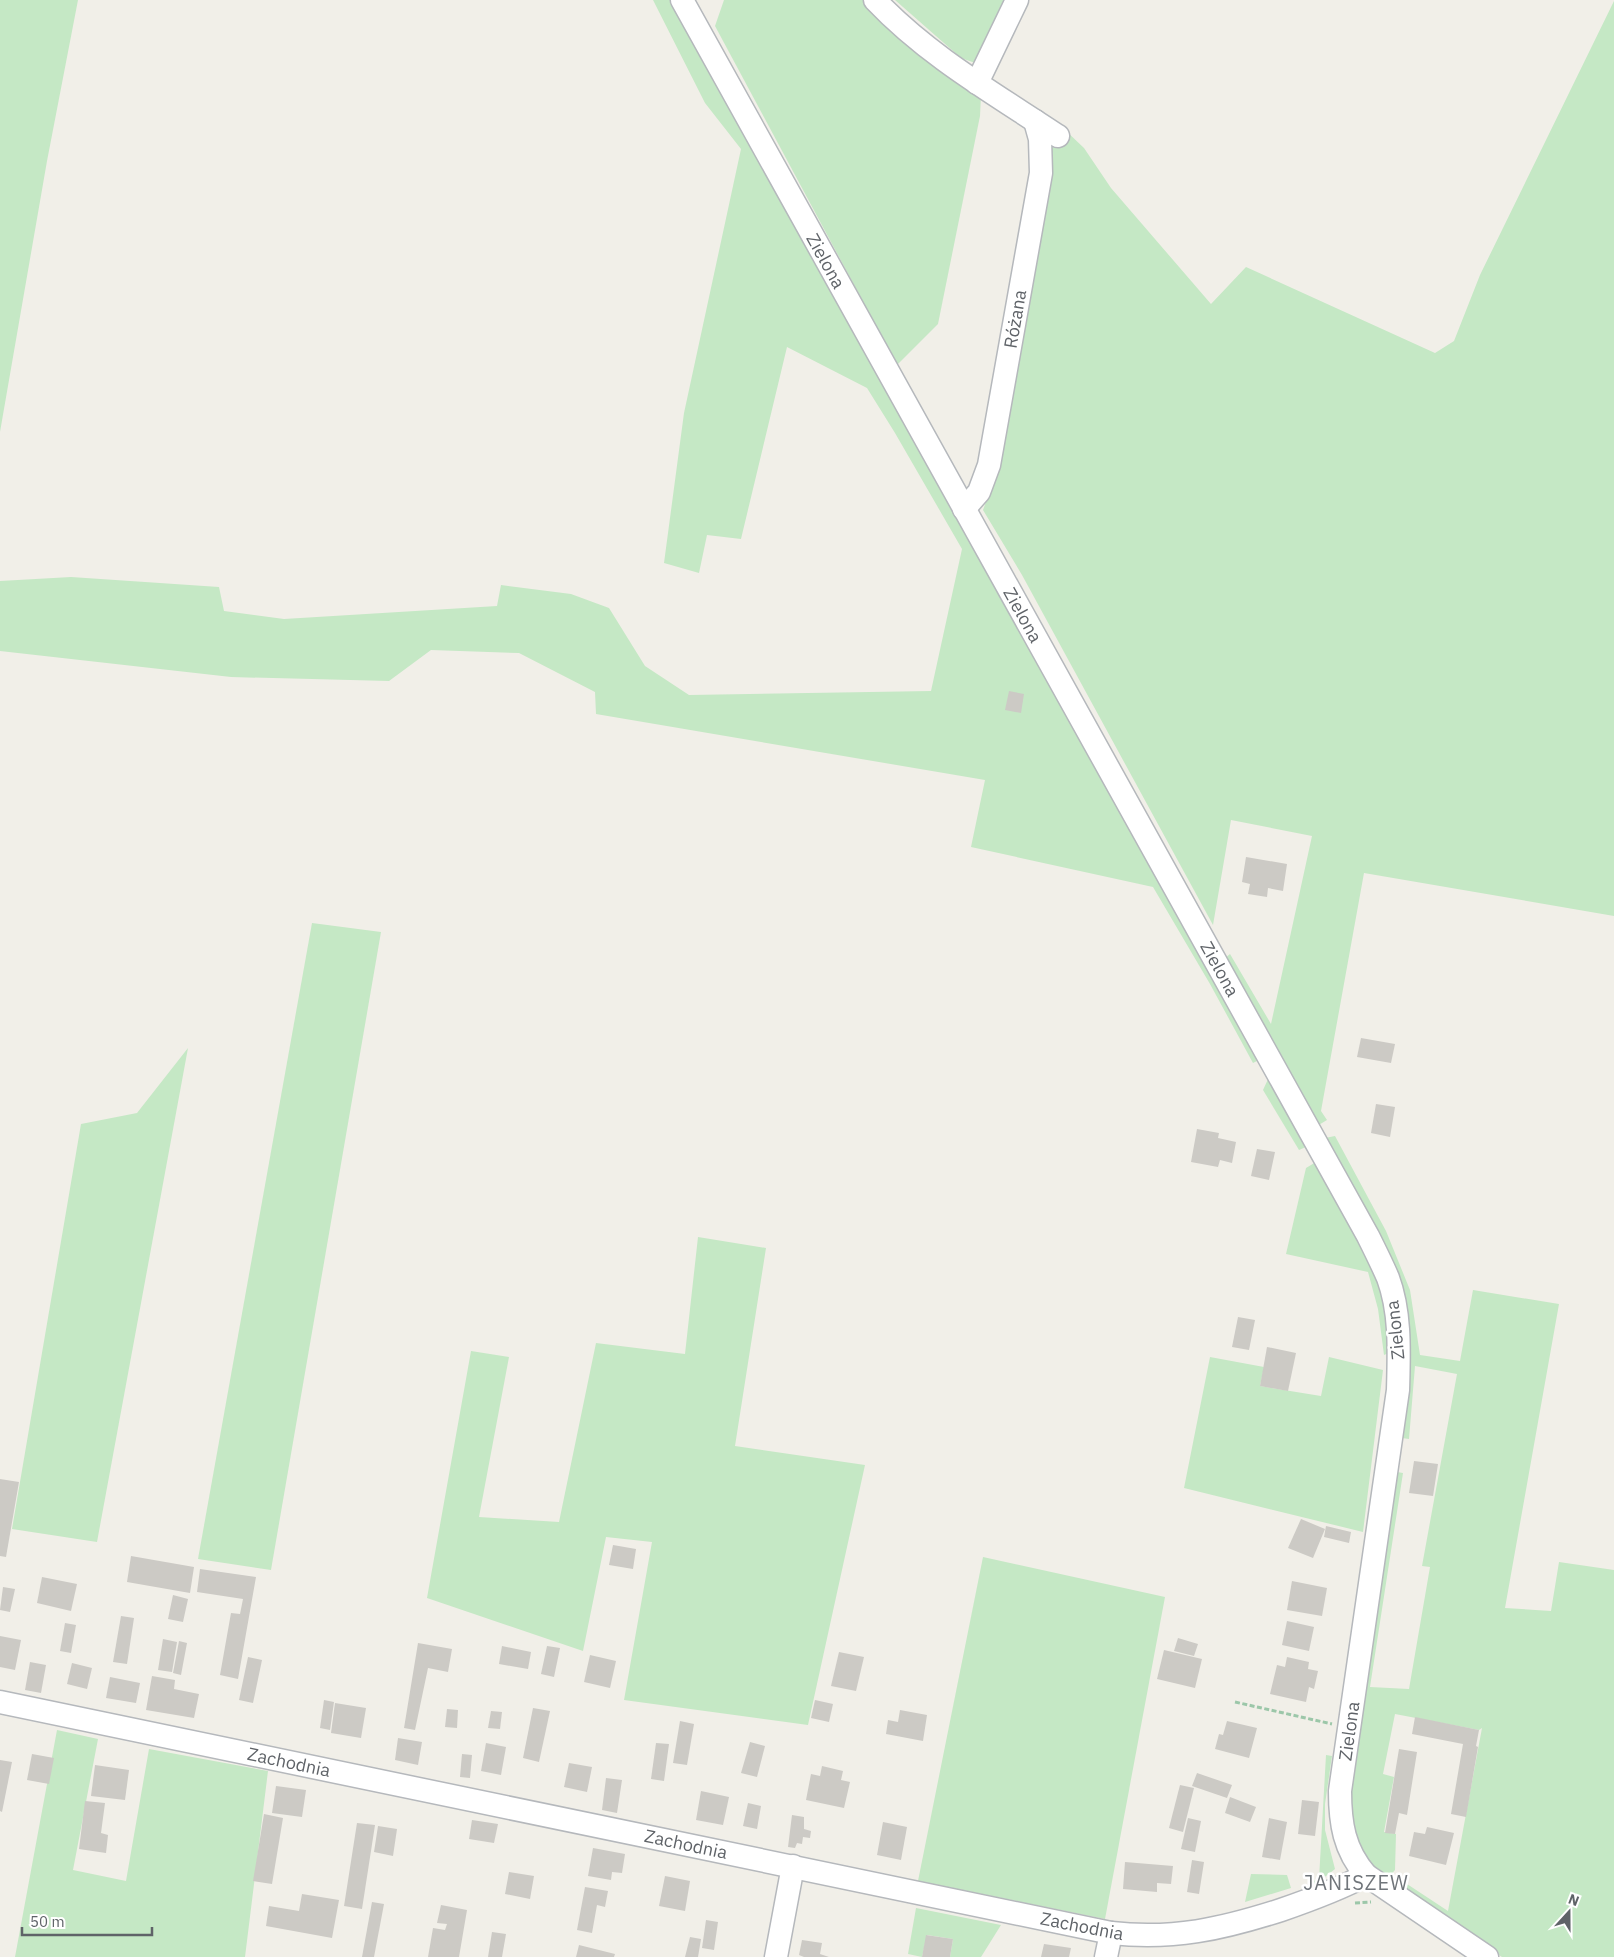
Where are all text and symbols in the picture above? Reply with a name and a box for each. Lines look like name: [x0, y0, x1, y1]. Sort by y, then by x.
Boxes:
street label: Zielona: [801, 229, 851, 293]
street label: Różana: [999, 288, 1032, 350]
street label: Zielona: [998, 583, 1048, 647]
street label: Zielona: [1195, 937, 1245, 1001]
street label: Zielona: [1380, 1299, 1410, 1361]
street label: Zielona: [1333, 1699, 1365, 1762]
street label: Zachodnia: [245, 1742, 333, 1782]
street label: Zachodnia: [642, 1824, 730, 1864]
district label: JANISZEW: [1303, 1869, 1409, 1896]
north arrow: [1544, 1887, 1594, 1937]
text: N: [1566, 1890, 1582, 1910]
scale bar: [22, 1904, 152, 1936]
street label: Zachodnia: [1038, 1907, 1126, 1945]
text: 50 m: [30, 1912, 65, 1931]

